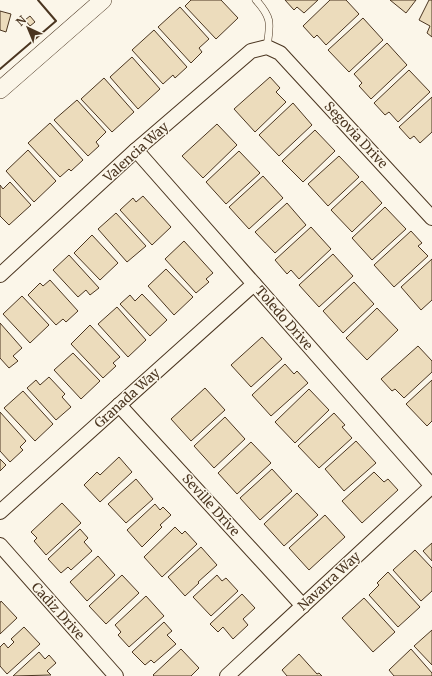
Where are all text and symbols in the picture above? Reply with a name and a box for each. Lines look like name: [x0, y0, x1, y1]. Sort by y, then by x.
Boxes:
north arrow: [8, 8, 48, 48]
text: N: [13, 13, 29, 29]
street label: Segovia Drive: [321, 98, 391, 172]
street label: Valencia Way: [99, 118, 172, 186]
street label: Toledo Drive: [252, 282, 317, 354]
street label: Granada Way: [91, 364, 164, 432]
street label: Seville Drive: [179, 470, 244, 540]
street label: Navarra Way: [294, 547, 364, 614]
street label: Cadiz Drive: [28, 579, 88, 643]

